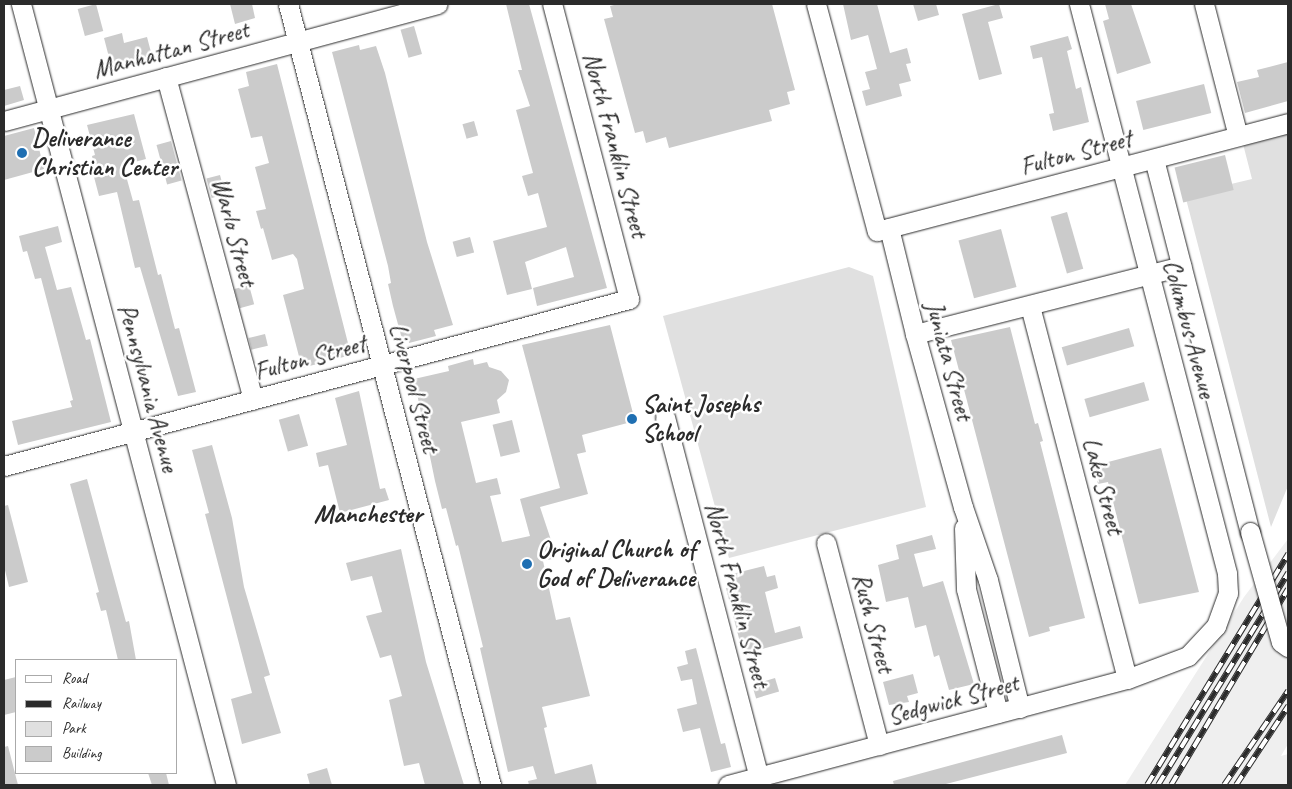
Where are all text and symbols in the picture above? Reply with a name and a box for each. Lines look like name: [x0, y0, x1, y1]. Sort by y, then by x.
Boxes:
street label: Manhattan Street: [90, 15, 252, 85]
street label: North Franklin Street: [576, 49, 654, 241]
place label: Deliverance Christian Center: [32, 124, 177, 183]
street label: Fulton Street: [1017, 124, 1135, 182]
marker: Deliverance Christian Center: [16, 147, 28, 159]
street label: Warlo Street: [205, 174, 263, 290]
street label: Columbus Avenue: [1156, 257, 1222, 401]
street label: Juniata Street: [919, 298, 979, 424]
street label: Pennsylvania Avenue: [111, 301, 185, 475]
street label: Liverpool Street: [382, 320, 446, 456]
street label: Fulton Street: [251, 329, 369, 387]
place label: Saint Josephs School: [642, 390, 760, 449]
marker: Saint Josephs School: [626, 413, 638, 425]
street label: Lake Street: [1076, 434, 1130, 538]
district label: Manchester: [314, 498, 422, 530]
street label: North Franklin Street: [698, 499, 776, 691]
place label: Original Church of God of Deliverance: [537, 535, 696, 594]
marker: Original Church of God of Deliverance: [521, 558, 533, 570]
street label: Rush Street: [845, 570, 901, 676]
legend: [15, 659, 178, 774]
street label: Sedgwick Street: [884, 668, 1022, 732]
text: Road: [62, 669, 87, 688]
text: Railway: [62, 694, 101, 713]
text: Park: [62, 719, 86, 738]
text: Building: [62, 744, 101, 763]

